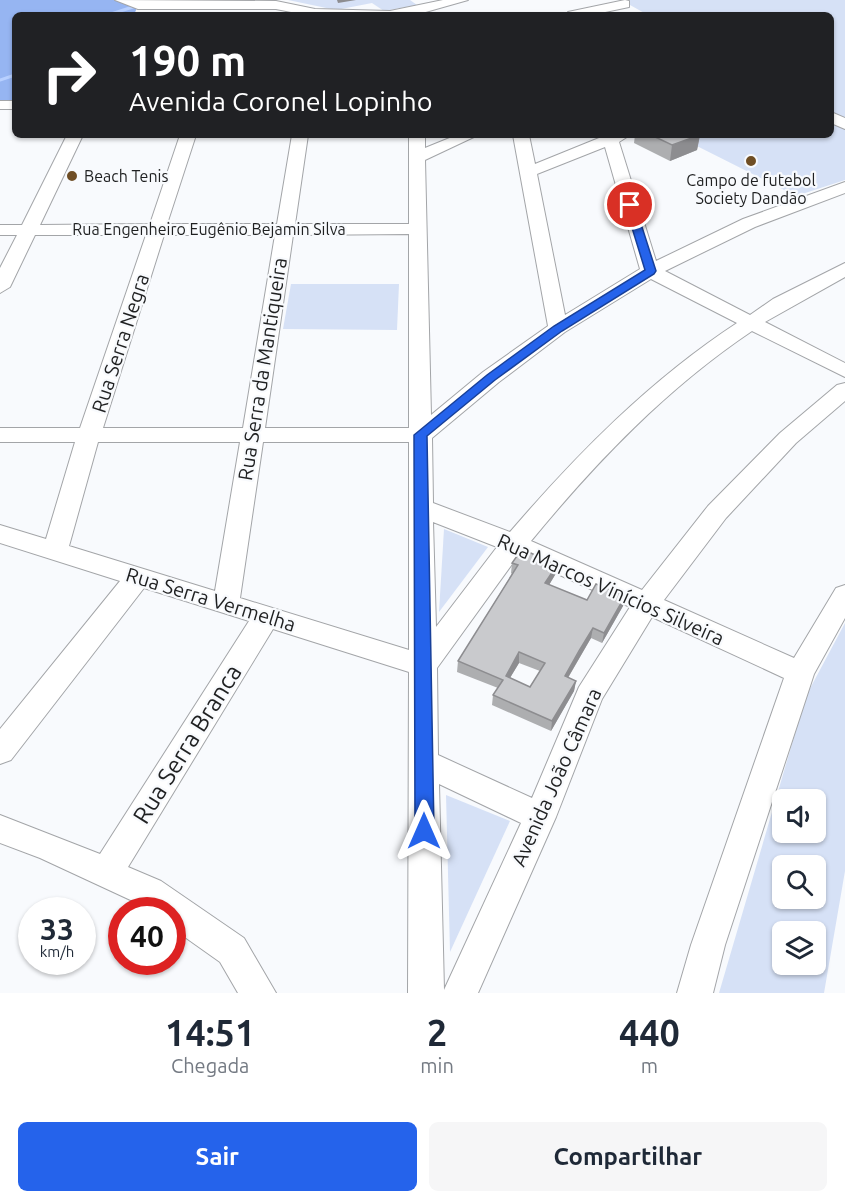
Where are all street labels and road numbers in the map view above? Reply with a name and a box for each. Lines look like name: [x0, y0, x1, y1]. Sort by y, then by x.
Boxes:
street label: Rua Engenheiro Eugênio Bejamin Silva: [72, 220, 346, 238]
street label: Rua Serra da Mantiqueira: [233, 256, 291, 482]
street label: Rua Serra Negra: [87, 271, 153, 415]
street label: Rua Marcos Vinícios Silveira: [494, 529, 728, 649]
street label: Rua Serra Vermelha: [123, 562, 299, 636]
street label: Rua Serra Branca: [127, 660, 247, 828]
street label: Avenida João Câmara: [506, 684, 606, 870]

